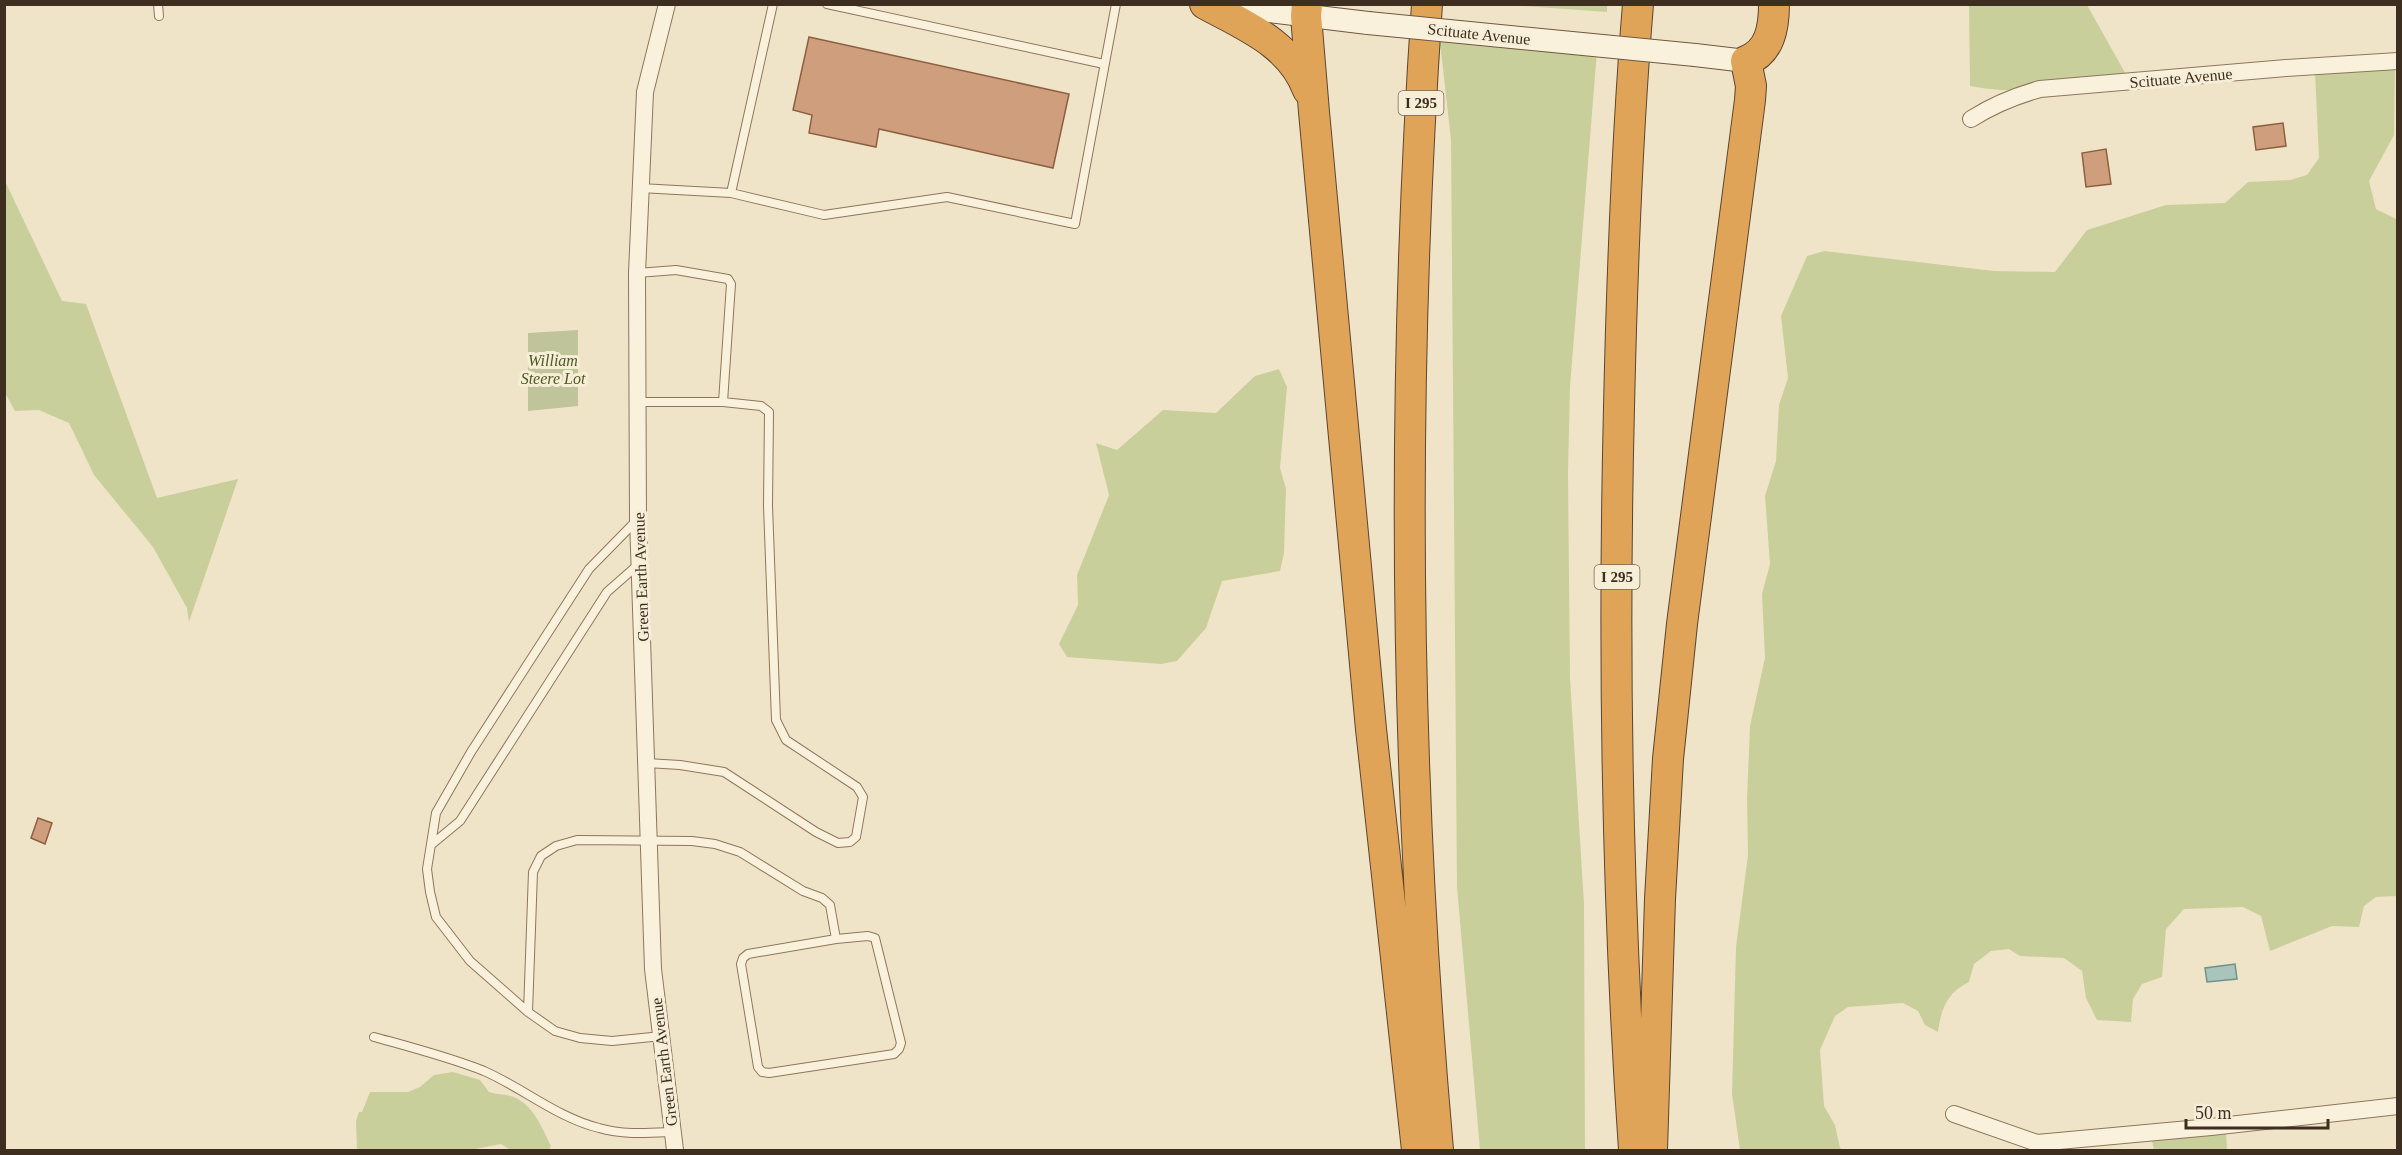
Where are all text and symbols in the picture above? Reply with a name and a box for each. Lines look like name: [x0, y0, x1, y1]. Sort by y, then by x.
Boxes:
street label: Scituate Avenue: [1427, 20, 1531, 48]
street label: Scituate Avenue: [2129, 65, 2233, 91]
road number: I 295: [1398, 91, 1444, 115]
park label: William Steere Lot: [521, 352, 586, 387]
street label: Green Earth Avenue: [630, 512, 652, 642]
road number: I 295: [1594, 565, 1640, 589]
street label: Green Earth Avenue: [648, 997, 680, 1127]
scale bar: [2186, 1092, 2328, 1130]
text: 50 m: [2195, 1103, 2232, 1123]

